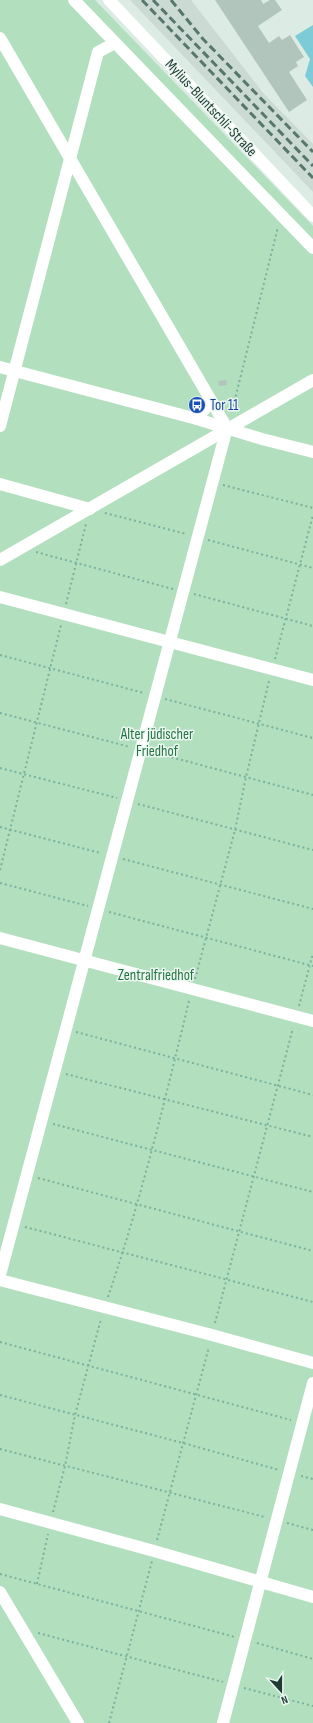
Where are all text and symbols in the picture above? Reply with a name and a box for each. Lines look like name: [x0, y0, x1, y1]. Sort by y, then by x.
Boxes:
street label: Mylius-Bluntschli-Straße: [161, 55, 261, 161]
bus stop icon: Tor 11: [187, 395, 207, 415]
place label: Tor 11: [210, 396, 239, 415]
park label: Alter jüdischer Friedhof: [120, 725, 194, 761]
park label: Zentralfriedhof: [118, 966, 195, 985]
north arrow: [261, 1671, 301, 1711]
text: N: [279, 1693, 289, 1707]

